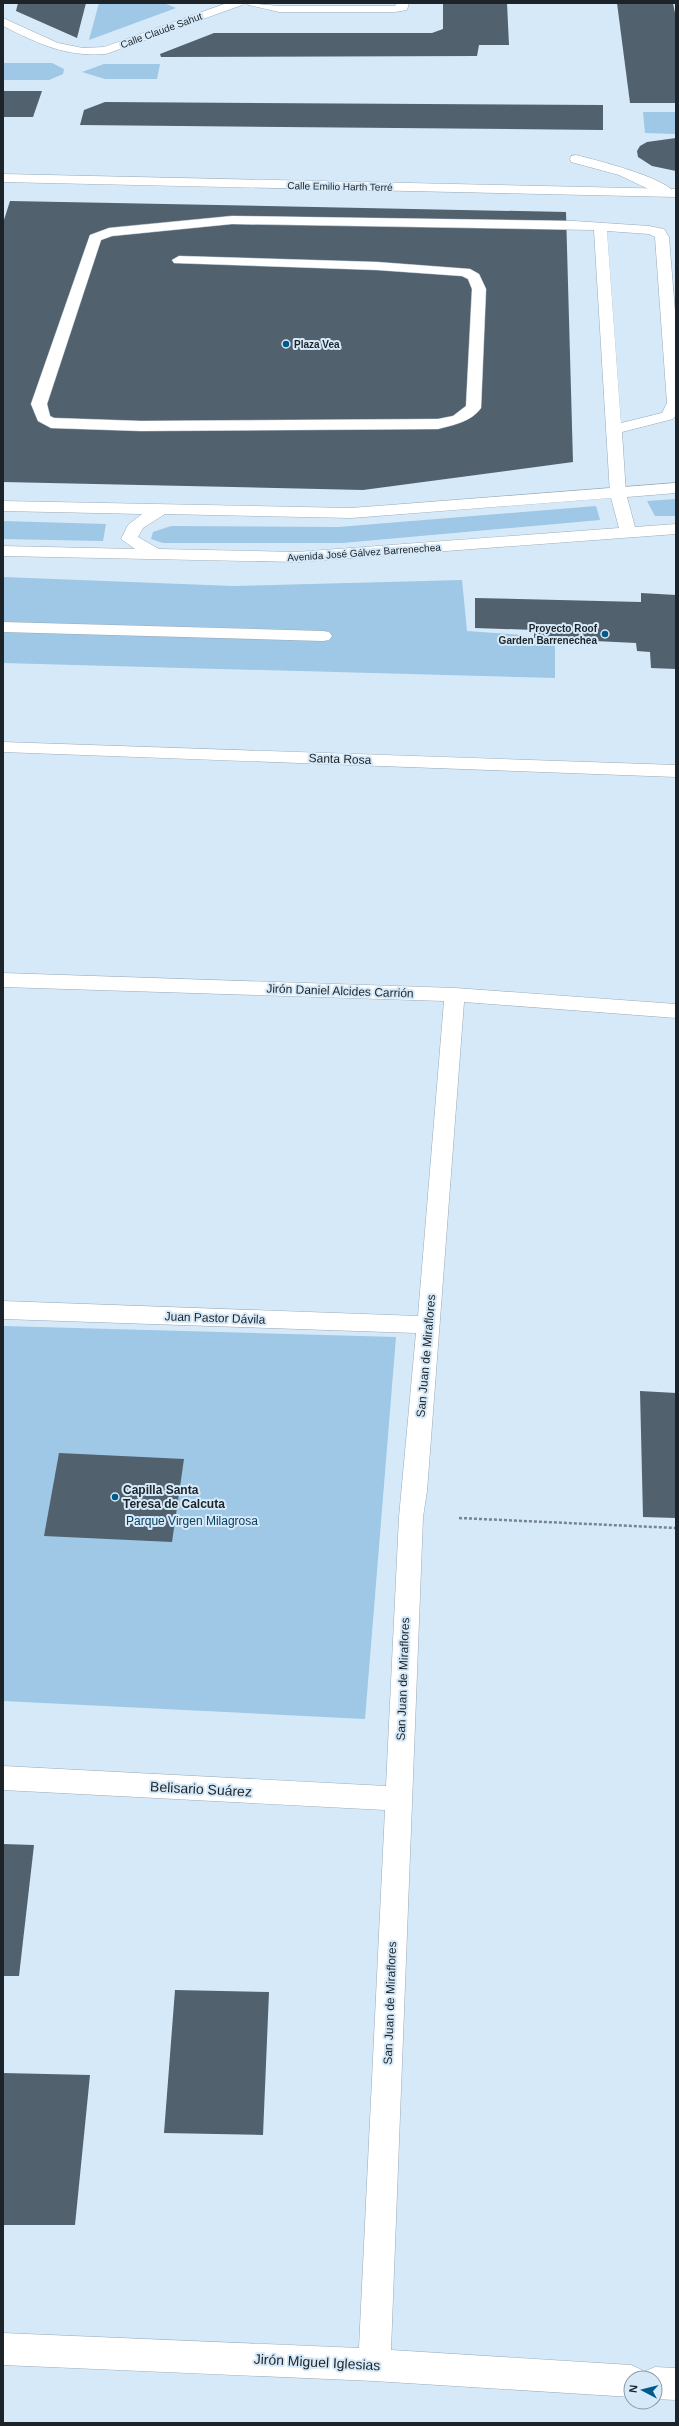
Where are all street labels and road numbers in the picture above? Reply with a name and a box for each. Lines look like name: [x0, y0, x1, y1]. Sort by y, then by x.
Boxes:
street label: Calle Claude Sahut: [119, 10, 204, 50]
street label: Calle Emilio Harth Terré: [287, 180, 393, 193]
street label: Avenida José Gálvez Barrenechea: [287, 542, 442, 563]
street label: Santa Rosa: [308, 751, 372, 767]
street label: Jirón Daniel Alcides Carrión: [266, 981, 414, 1001]
street label: San Juan de Miraflores: [414, 1294, 438, 1418]
street label: Juan Pastor Dávila: [164, 1309, 266, 1327]
street label: San Juan de Miraflores: [394, 1617, 412, 1741]
street label: Belisario Suárez: [150, 1778, 252, 1800]
street label: San Juan de Miraflores: [381, 1941, 399, 2065]
street label: Jirón Miguel Iglesias: [253, 2351, 381, 2373]

